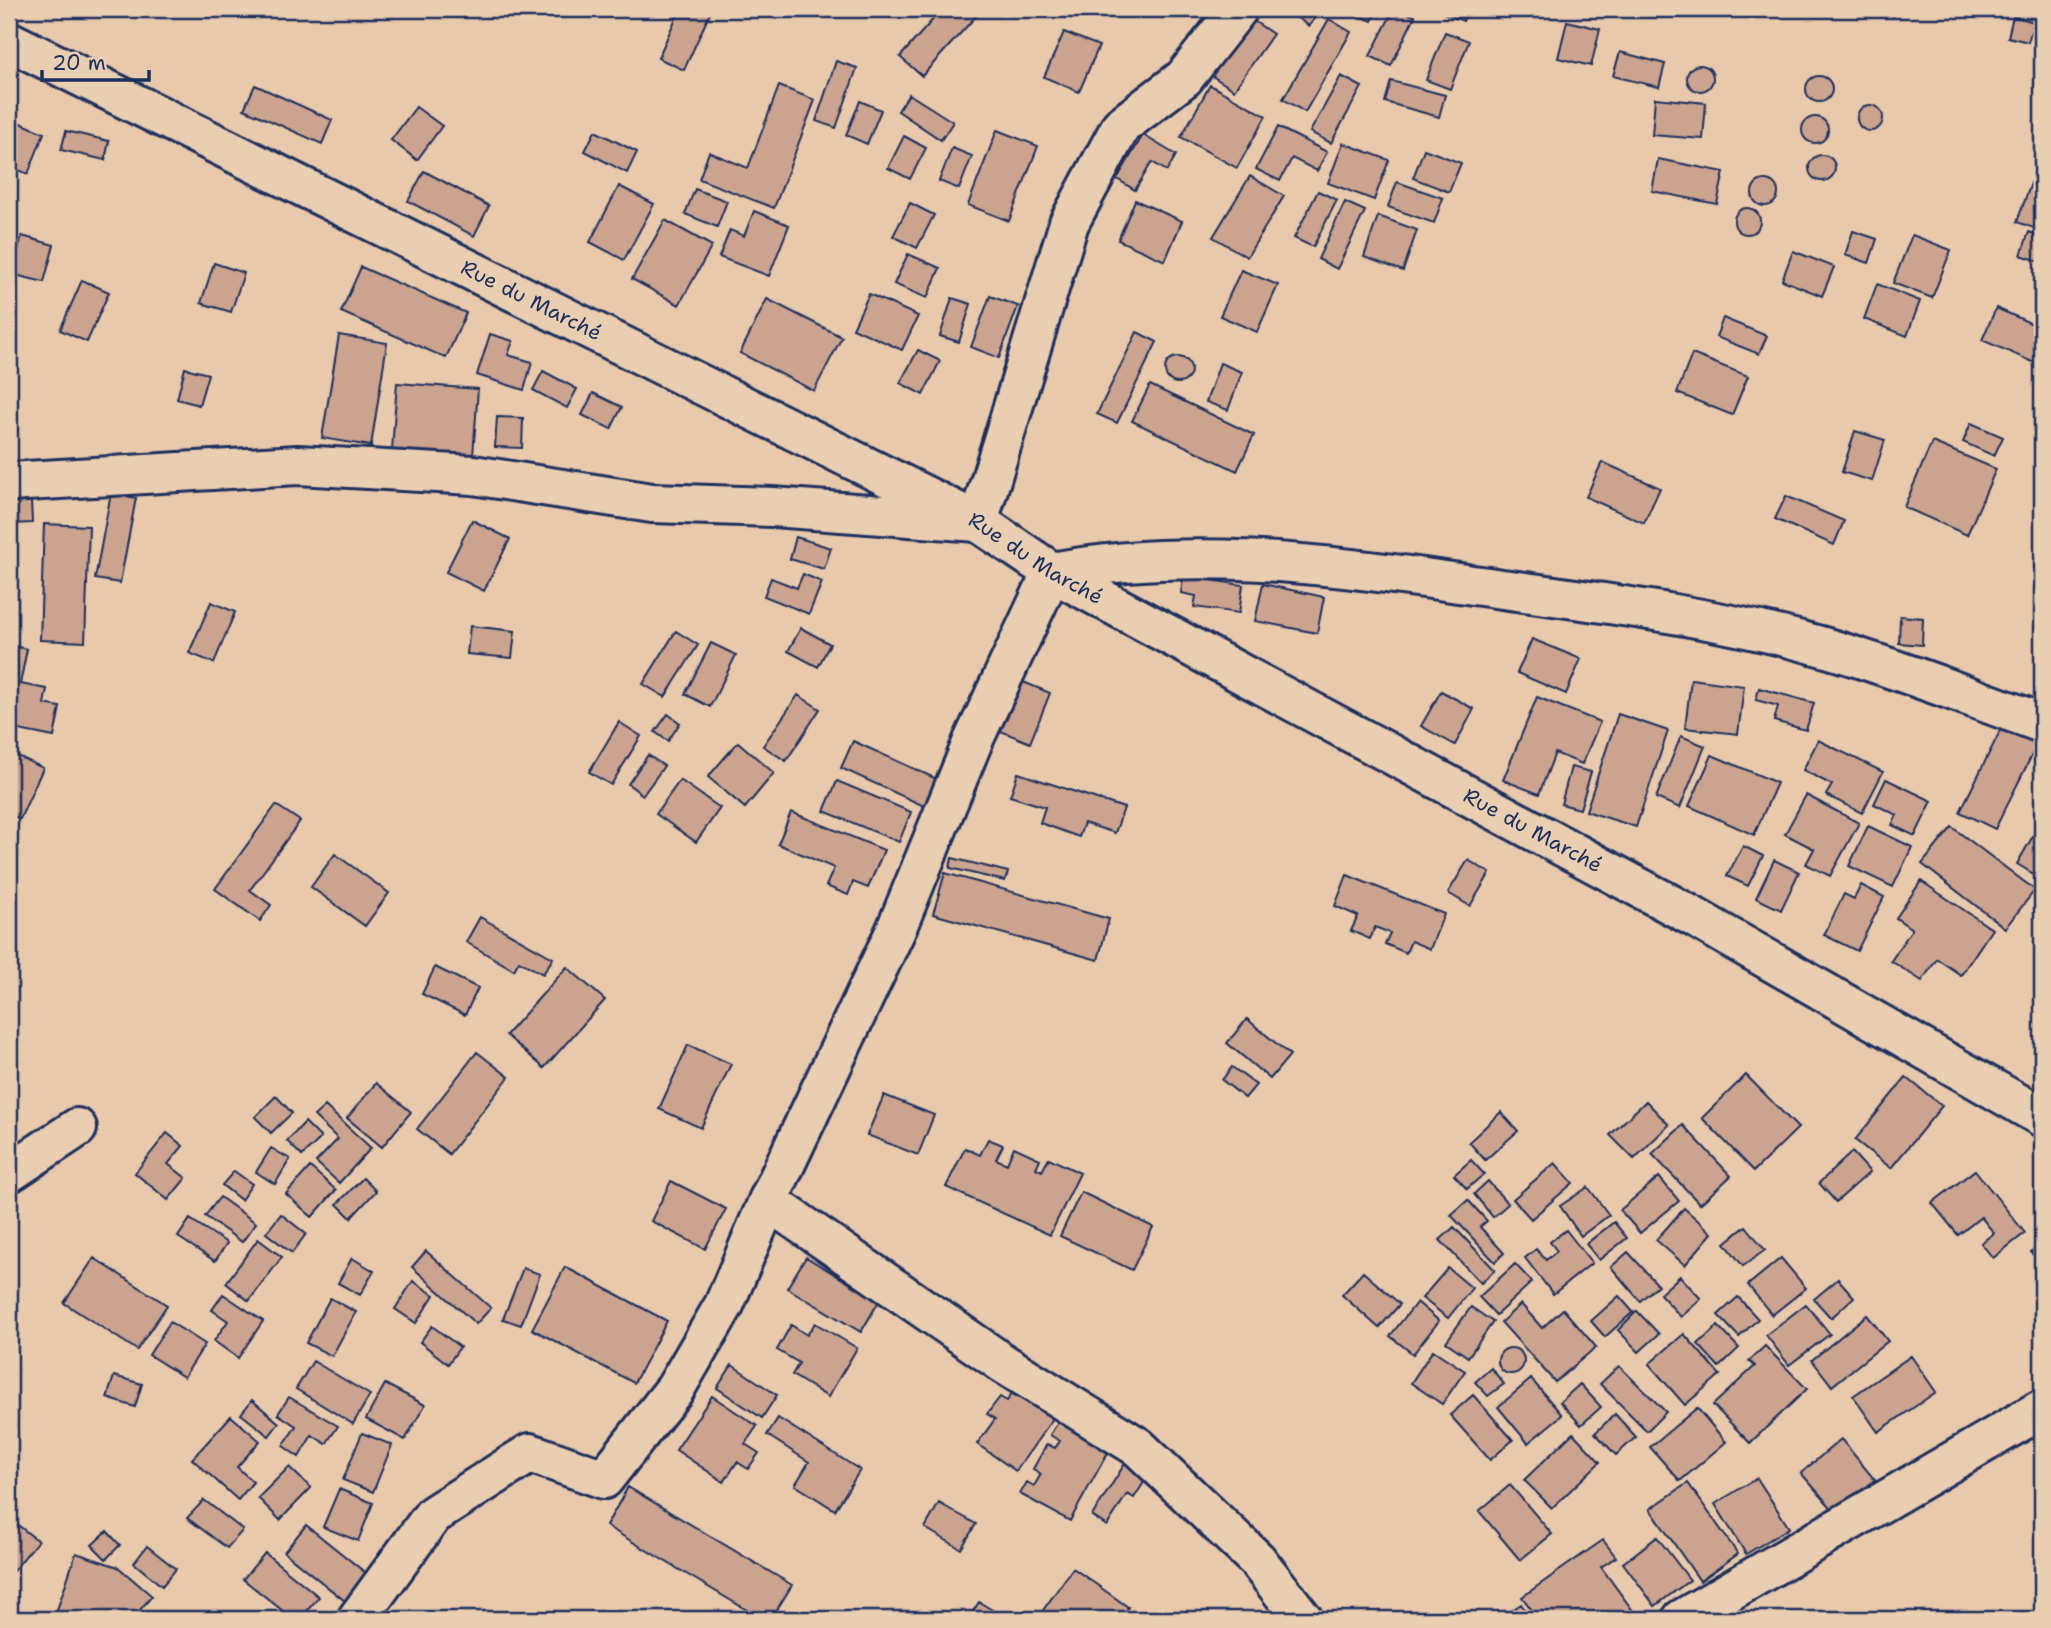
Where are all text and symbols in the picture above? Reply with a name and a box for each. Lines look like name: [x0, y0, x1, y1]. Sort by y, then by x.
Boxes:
scale bar: [42, 38, 149, 82]
text: 20 m: [52, 49, 106, 77]
street label: Rue du Marché: [456, 253, 606, 347]
street label: Rue du Marché: [964, 506, 1108, 611]
street label: Rue du Marché: [1458, 782, 1607, 879]

